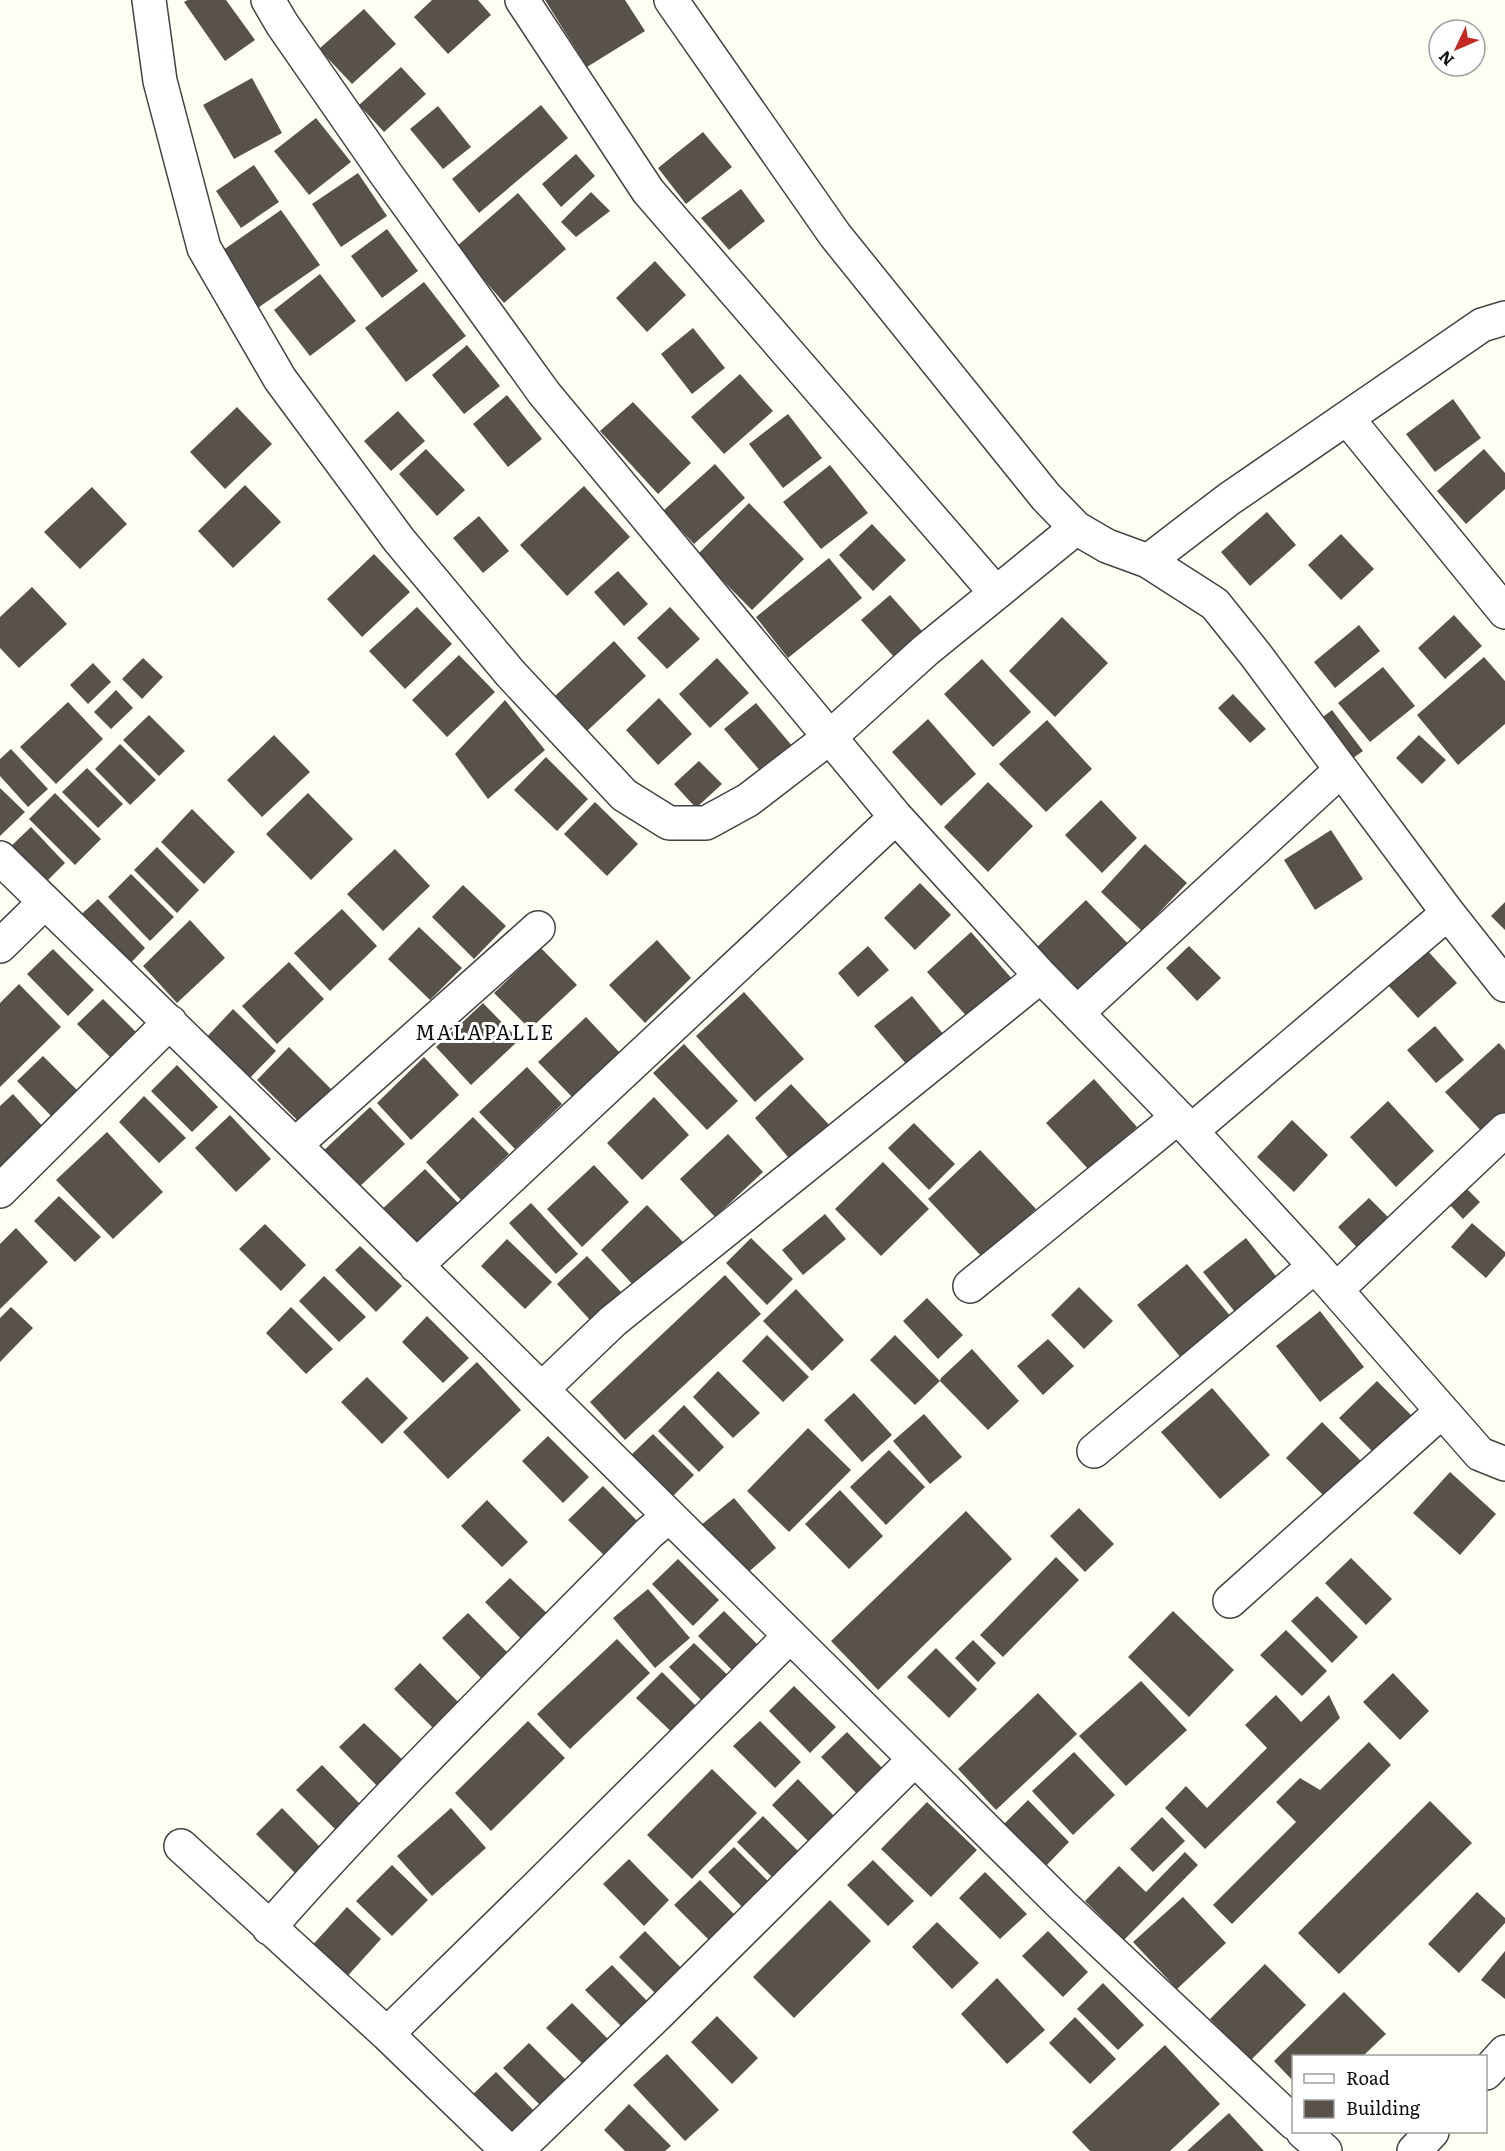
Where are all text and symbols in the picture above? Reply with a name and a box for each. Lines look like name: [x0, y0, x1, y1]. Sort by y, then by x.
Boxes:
north arrow: [1427, 18, 1487, 78]
text: N: [1432, 46, 1459, 72]
district label: MALAPALLE: [415, 1016, 555, 1046]
legend: [1292, 2055, 1487, 2133]
text: Road: [1346, 2064, 1390, 2091]
text: Building: [1346, 2094, 1421, 2121]

